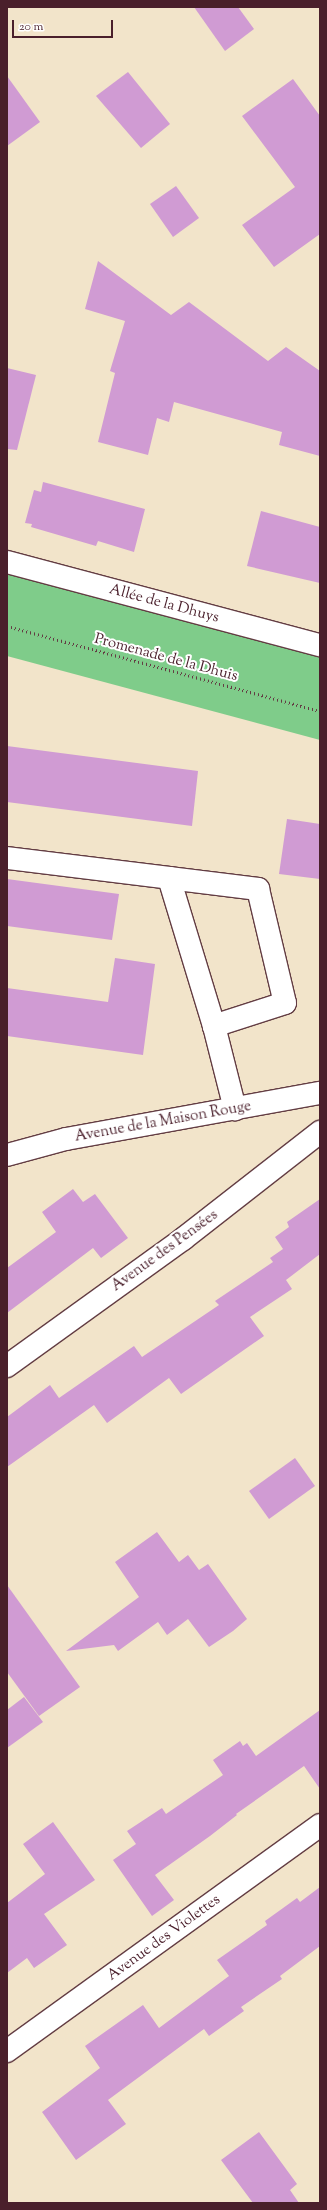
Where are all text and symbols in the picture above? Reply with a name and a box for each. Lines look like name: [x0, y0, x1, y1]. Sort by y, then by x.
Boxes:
scale bar: [14, 12, 115, 38]
text: 20 m: [19, 18, 43, 36]
street label: Allée de la Dhuys: [107, 581, 221, 627]
street label: Promenade de la Dhuis: [92, 630, 240, 686]
street label: Avenue de la Maison Rouge: [73, 1098, 253, 1146]
street label: Avenue des Pensées: [108, 1206, 222, 1296]
street label: Avenue des Violettes: [104, 1891, 224, 1985]

